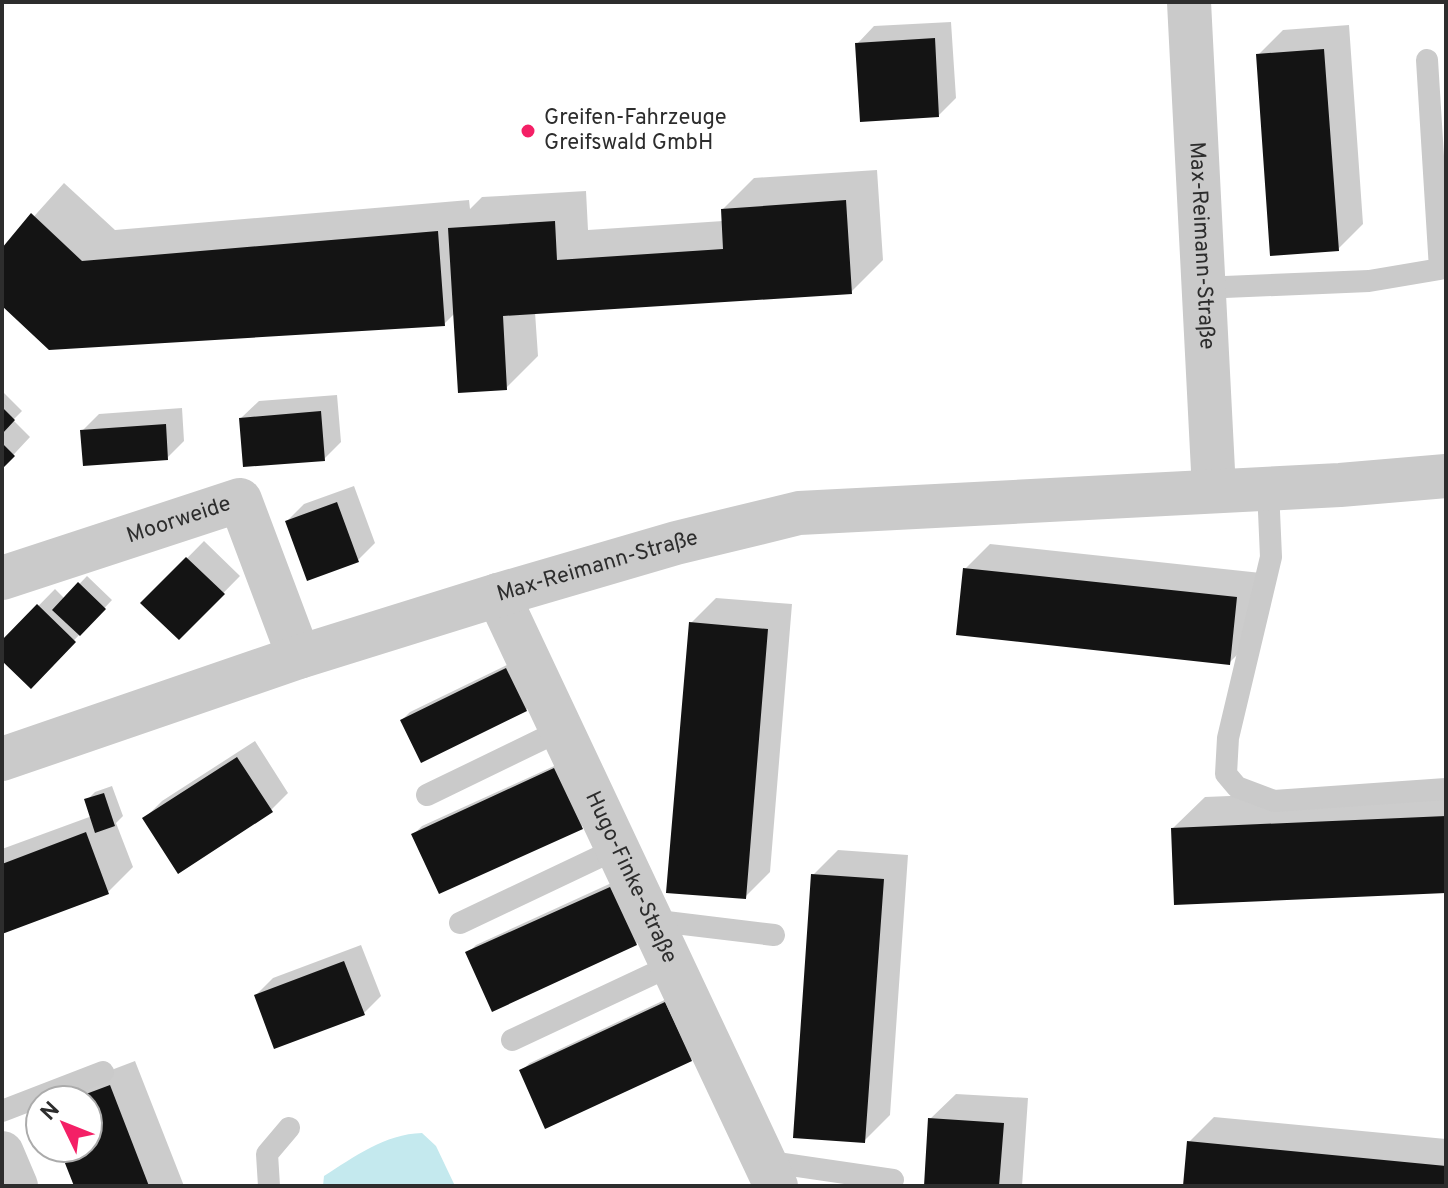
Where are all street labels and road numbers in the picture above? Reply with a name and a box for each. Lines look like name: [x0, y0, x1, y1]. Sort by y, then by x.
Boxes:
street label: Max-Reimann-Straße: [1183, 141, 1220, 350]
street label: Moorweide: [123, 490, 234, 550]
street label: Max-Reimann-Straße: [494, 525, 701, 608]
street label: Hugo-Finke-Straße: [579, 787, 683, 968]

